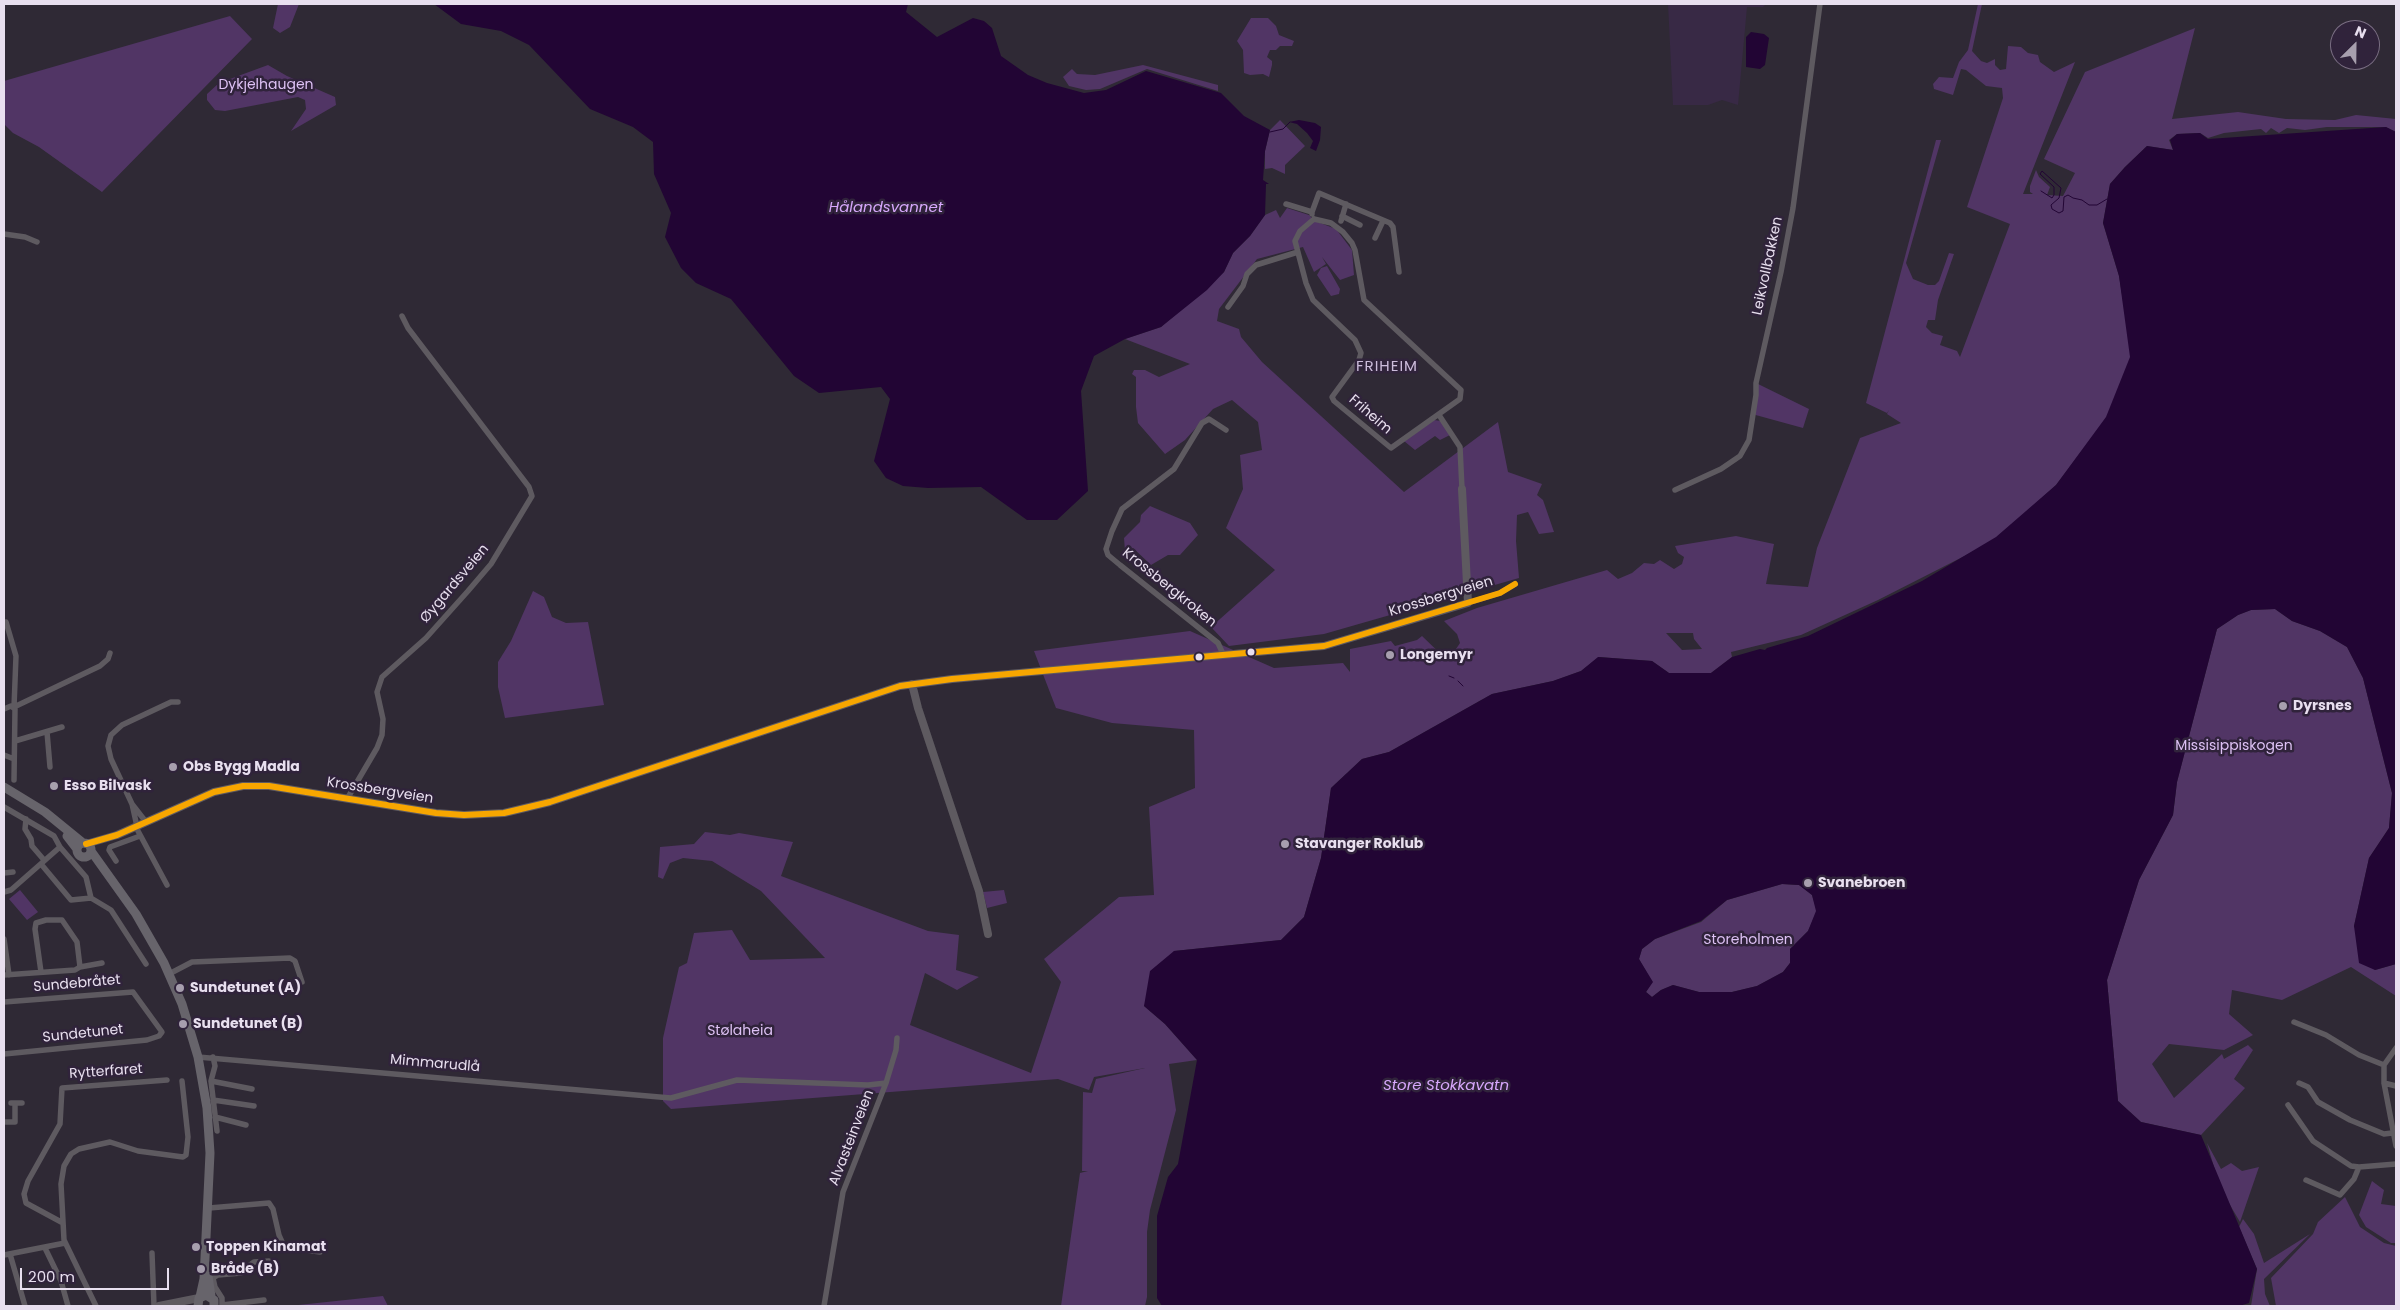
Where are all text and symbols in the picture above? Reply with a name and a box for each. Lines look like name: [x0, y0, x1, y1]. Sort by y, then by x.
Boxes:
north arrow: [2330, 20, 2380, 70]
text: N: [2352, 21, 2369, 43]
park label: Dykjelhaugen: [218, 77, 314, 93]
water label: Hålandsvannet: [829, 199, 943, 217]
street label: Leikvollbakken: [1749, 215, 1787, 317]
district label: FRIHEIM: [1355, 358, 1419, 376]
street label: Friheim: [1345, 392, 1395, 438]
street label: Øygardsveien: [417, 541, 493, 627]
street label: Krossbergkroken: [1119, 545, 1219, 631]
street label: Krossbergveien: [1387, 573, 1495, 621]
unlabelled marker: [1246, 647, 1256, 657]
place label: Longemyr: [1400, 647, 1473, 663]
marker: Longemyr: [1384, 649, 1396, 661]
unlabelled marker: [1194, 652, 1204, 662]
place label: Dyrsnes: [2293, 698, 2352, 714]
marker: Dyrsnes: [2277, 700, 2289, 712]
park label: Missisippiskogen: [2175, 738, 2293, 754]
place label: Obs Bygg Madla: [183, 759, 300, 775]
marker: Obs Bygg Madla: [167, 761, 179, 773]
street label: Krossbergveien: [326, 774, 434, 808]
place label: Esso Bilvask: [64, 778, 151, 794]
marker: Esso Bilvask: [48, 780, 60, 792]
place label: Stavanger Roklub: [1295, 836, 1423, 852]
marker: Stavanger Roklub: [1279, 838, 1291, 850]
place label: Svanebroen: [1818, 875, 1905, 891]
marker: Svanebroen: [1802, 877, 1814, 889]
park label: Storeholmen: [1703, 932, 1793, 948]
street label: Sundebråtet: [33, 972, 121, 996]
place label: Sundetunet (A): [190, 980, 301, 996]
marker: Sundetunet (A): [174, 982, 186, 994]
place label: Sundetunet (B): [193, 1016, 303, 1032]
marker: Sundetunet (B): [177, 1018, 189, 1030]
street label: Sundetunet: [42, 1021, 124, 1047]
park label: Stølaheia: [707, 1023, 773, 1039]
street label: Mimmarudlå: [389, 1052, 481, 1076]
street label: Rytterfaret: [69, 1061, 143, 1083]
water label: Store Stokkavatn: [1383, 1077, 1509, 1095]
street label: Alvasteinveien: [826, 1088, 878, 1188]
place label: Toppen Kinamat: [206, 1239, 326, 1255]
marker: Toppen Kinamat: [190, 1241, 202, 1253]
scale bar: [22, 1258, 171, 1290]
place label: Bråde (B): [211, 1261, 279, 1277]
marker: Bråde (B): [195, 1263, 207, 1275]
text: 200 m: [28, 1266, 75, 1287]

